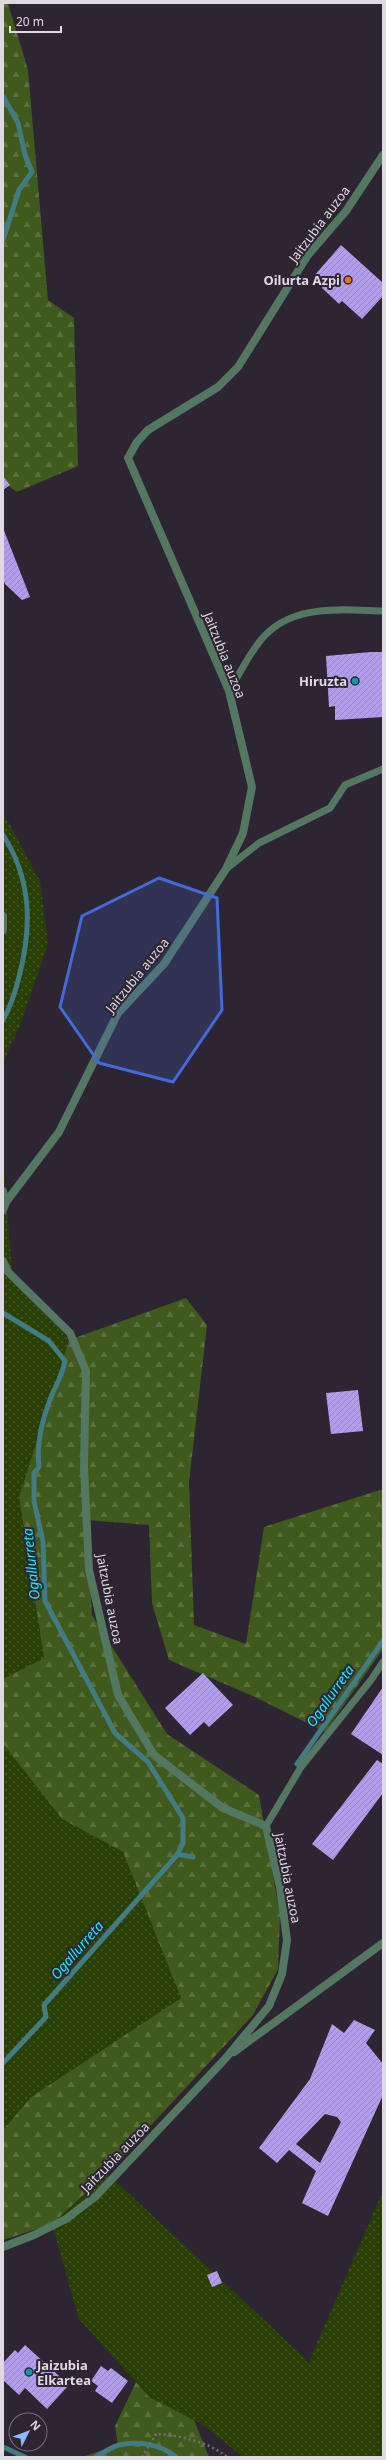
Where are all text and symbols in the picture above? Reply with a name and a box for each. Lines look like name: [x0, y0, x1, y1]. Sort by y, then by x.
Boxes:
scale bar: [10, 8, 61, 34]
text: 20 m: [16, 13, 44, 30]
street label: Jaitzubia auzoa: [283, 182, 354, 268]
place label: Oilurta Azpi: [263, 271, 340, 289]
marker: Oilurta Azpi: [343, 275, 353, 285]
street label: Jaitzubia auzoa: [199, 607, 251, 701]
place label: Hiruzta: [299, 672, 347, 690]
marker: Hiruzta: [350, 676, 360, 686]
street label: Jaitzubia auzoa: [100, 934, 173, 1018]
water label: Ogallurreta: [17, 1527, 44, 1601]
street label: Jaitzubia auzoa: [92, 1550, 128, 1646]
water label: Ogallurreta: [301, 1661, 358, 1731]
street label: Jaitzubia auzoa: [270, 1829, 306, 1925]
water label: Ogallurreta: [46, 1916, 107, 1983]
street label: Jaitzubia auzoa: [75, 2118, 153, 2198]
place label: Jaizubia Elkartea: [36, 2356, 91, 2389]
marker: Jaizubia Elkartea: [24, 2367, 34, 2377]
north arrow: [8, 2412, 48, 2452]
text: N: [27, 2417, 44, 2433]

